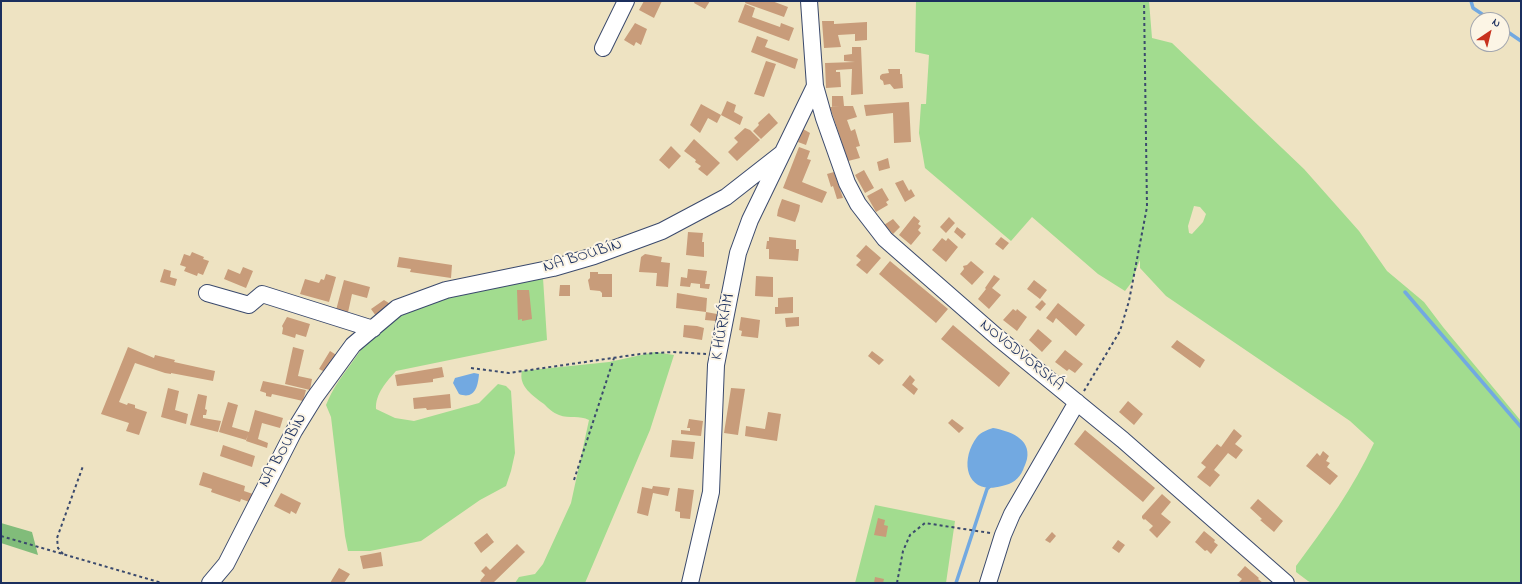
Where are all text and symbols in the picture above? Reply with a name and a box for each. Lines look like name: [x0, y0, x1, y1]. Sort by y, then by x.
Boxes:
north arrow: [1470, 12, 1510, 52]
text: N: [1489, 14, 1504, 32]
street label: NA BOUBÍN: [541, 236, 625, 278]
street label: K HŮRKÁM: [708, 292, 740, 362]
street label: NOVODVORSKÁ: [975, 316, 1067, 396]
street label: NA BOUBÍN: [256, 411, 312, 491]

